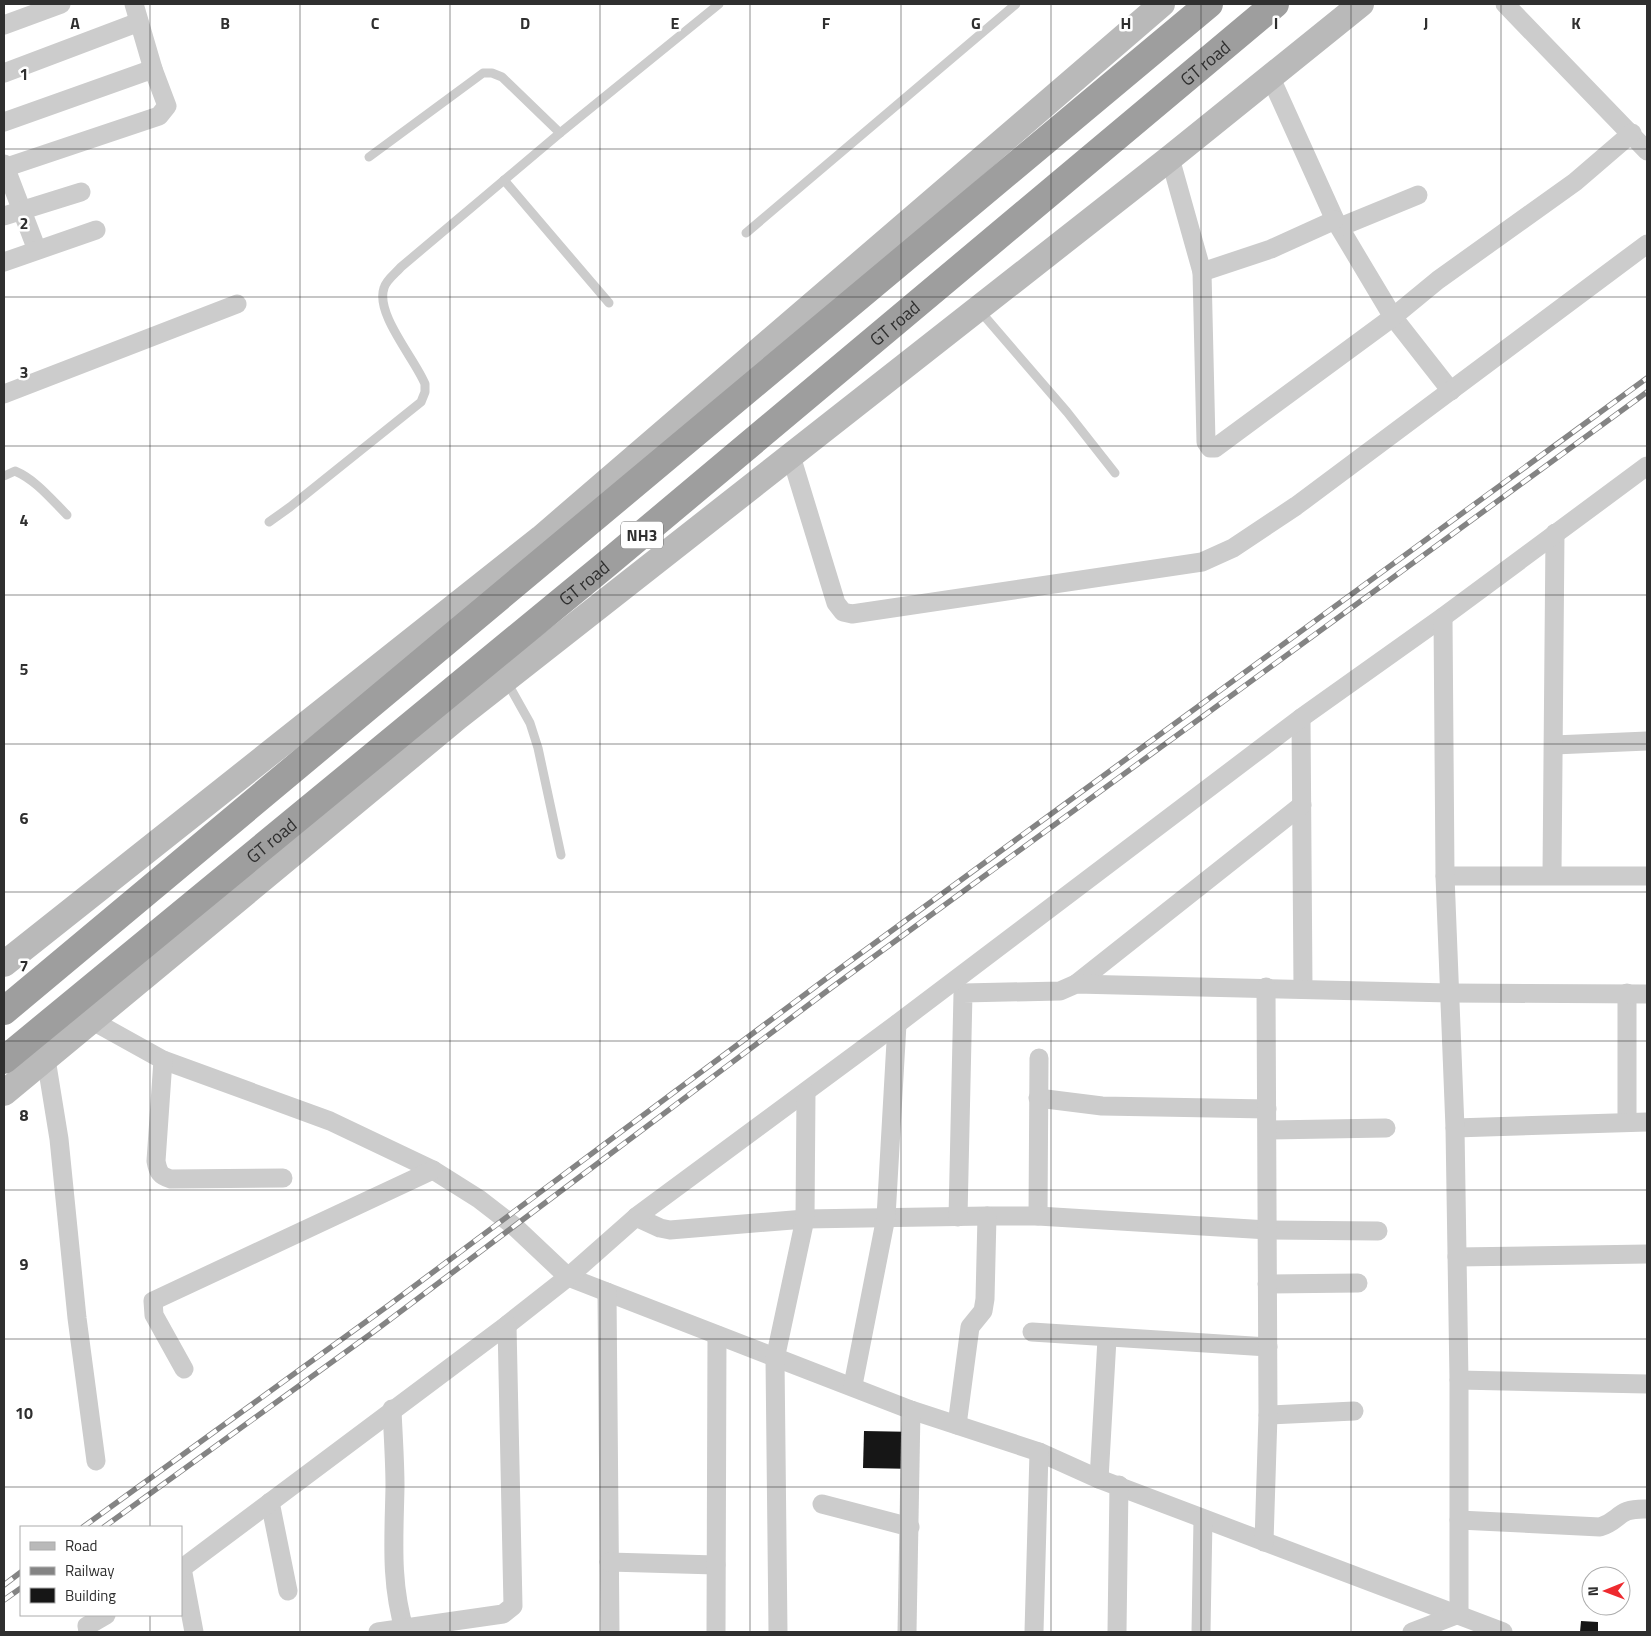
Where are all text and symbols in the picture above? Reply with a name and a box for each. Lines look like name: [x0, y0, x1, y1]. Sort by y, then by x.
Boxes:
text: A: [70, 11, 80, 35]
text: B: [220, 11, 230, 35]
text: C: [371, 11, 380, 35]
text: D: [520, 11, 530, 35]
text: E: [671, 11, 680, 35]
text: F: [822, 11, 831, 35]
text: G: [971, 11, 981, 35]
text: H: [1121, 11, 1131, 35]
text: I: [1274, 11, 1278, 35]
text: J: [1424, 11, 1428, 35]
text: K: [1571, 11, 1581, 35]
street label: GT road: [1174, 34, 1236, 92]
text: 1: [20, 62, 28, 86]
text: 2: [20, 211, 28, 235]
street label: GT road: [863, 294, 926, 352]
text: 3: [20, 360, 28, 384]
text: 4: [20, 508, 29, 532]
road number: NH3: [621, 522, 663, 548]
street label: GT road: [553, 554, 615, 612]
text: 5: [20, 657, 29, 681]
text: 6: [20, 806, 29, 830]
street label: GT road: [240, 811, 302, 869]
text: 7: [20, 954, 28, 978]
text: 8: [20, 1103, 29, 1127]
text: 9: [20, 1252, 29, 1276]
text: 10: [15, 1401, 33, 1425]
legend: [20, 1526, 182, 1616]
text: Road: [65, 1534, 97, 1557]
text: Railway: [65, 1559, 115, 1582]
north arrow: [1581, 1566, 1631, 1616]
text: Building: [65, 1584, 116, 1607]
text: N: [1582, 1586, 1603, 1596]

